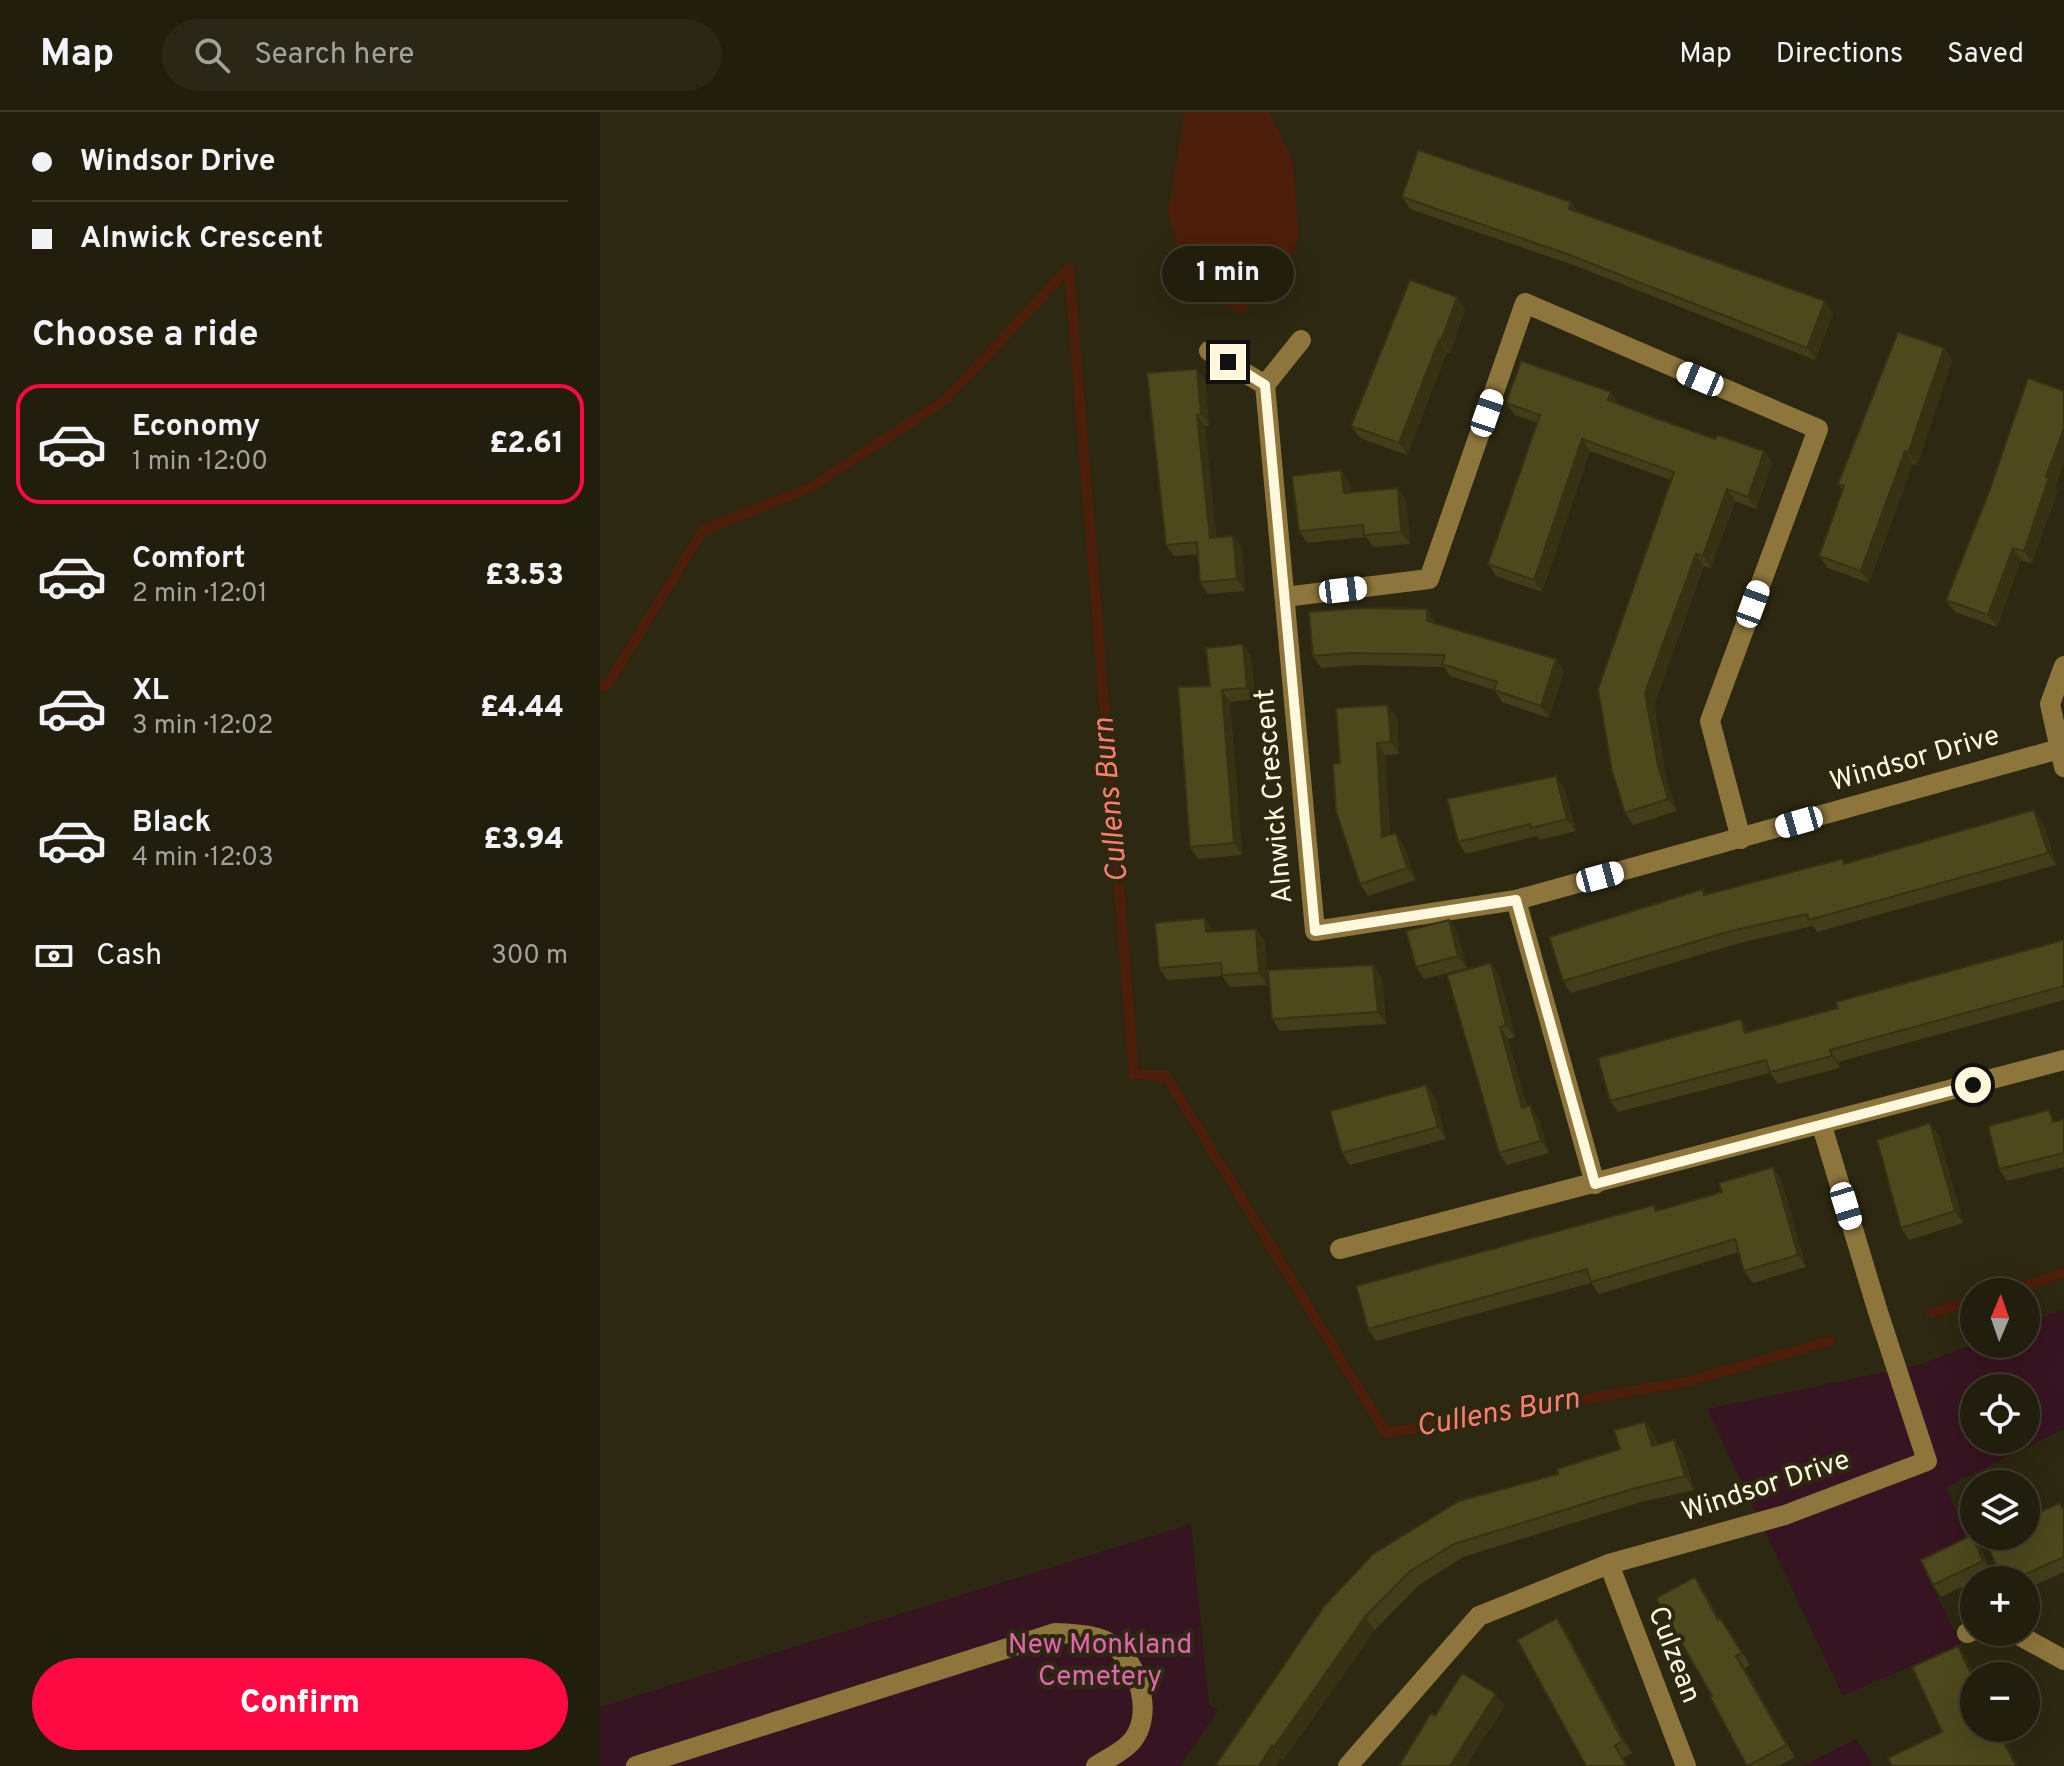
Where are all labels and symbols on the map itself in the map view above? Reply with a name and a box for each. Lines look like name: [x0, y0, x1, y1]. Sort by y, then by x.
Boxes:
callout: 1 min: [1162, 246, 1294, 302]
route end: [1210, 344, 1246, 380]
car: [1673, 359, 1727, 399]
car: [1468, 386, 1506, 440]
car: [1318, 575, 1368, 605]
car: [1734, 577, 1772, 631]
street label: Alnwick Crescent: [1248, 687, 1302, 905]
water label: Cullens Burn: [1086, 716, 1138, 884]
street label: Windsor Drive: [1826, 719, 2004, 801]
car: [1773, 804, 1825, 840]
car: [1574, 859, 1626, 895]
route start: [1955, 1067, 1991, 1103]
car: [1828, 1180, 1864, 1232]
north arrow: [1960, 1278, 2040, 1358]
water label: Cullens Burn: [1413, 1381, 1583, 1447]
street label: Windsor Drive: [1677, 1443, 1855, 1531]
street label: Culzean: [1638, 1601, 1708, 1709]
park label: New Monkland Cemetery: [1008, 1628, 1192, 1696]

